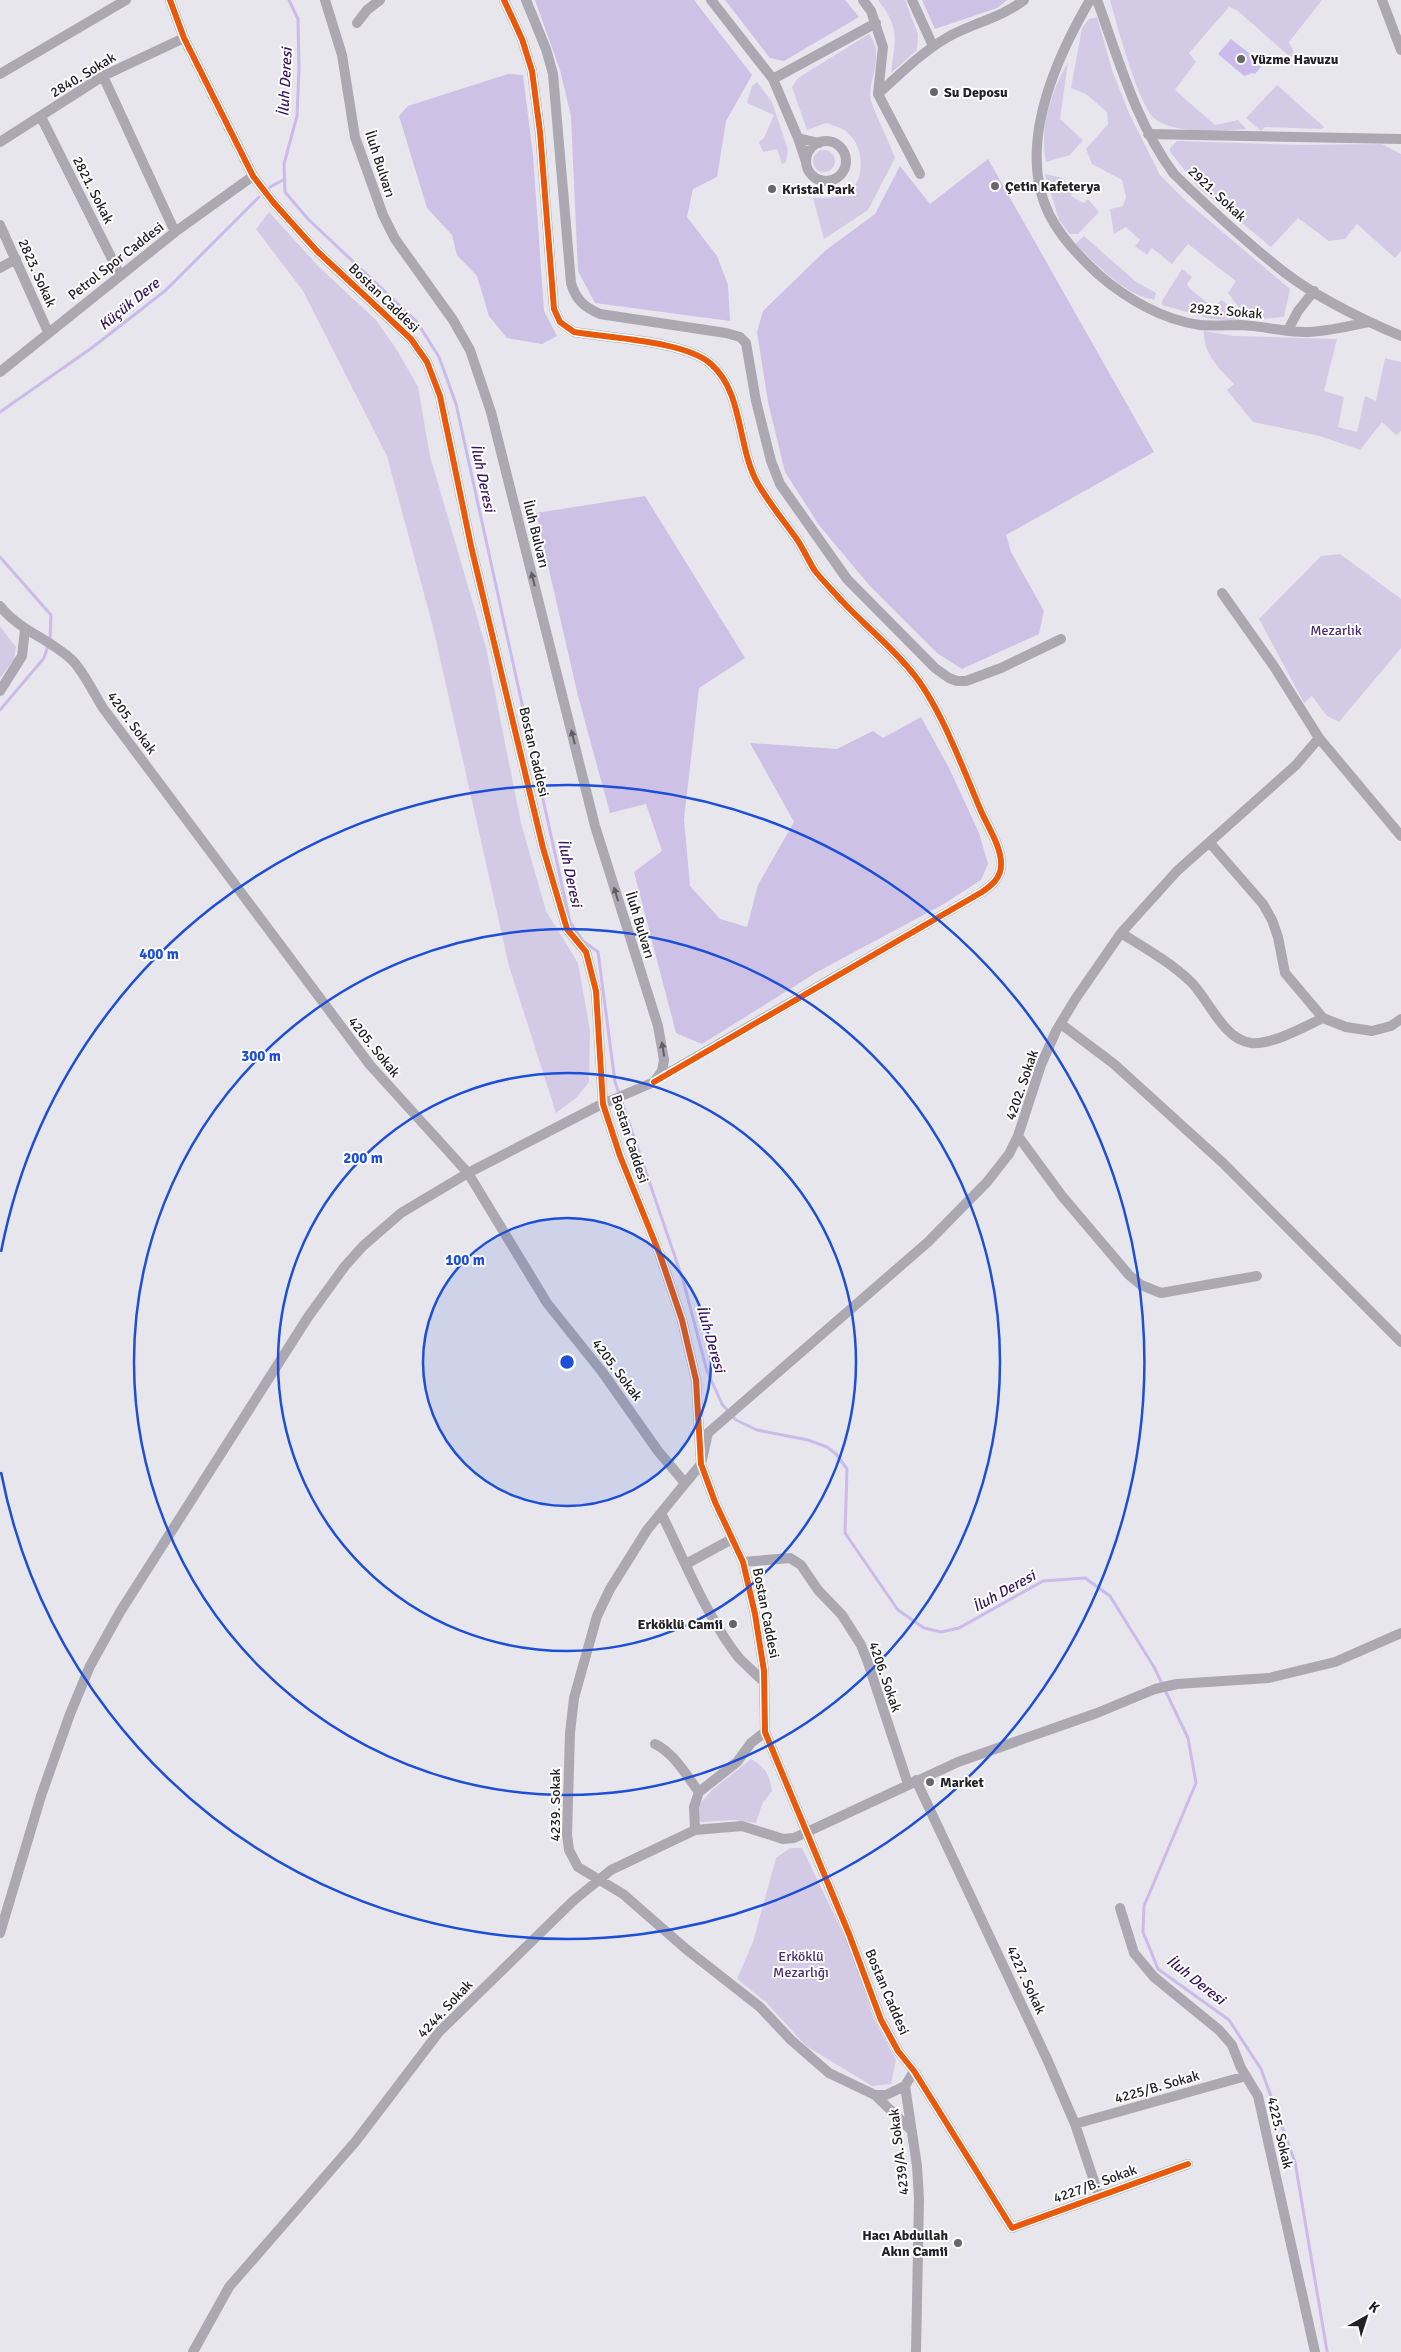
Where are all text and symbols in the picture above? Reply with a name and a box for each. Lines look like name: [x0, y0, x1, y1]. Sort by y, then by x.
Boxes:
water label: İluh Deresi: [274, 45, 296, 117]
street label: 2840. Sokak: [47, 49, 119, 101]
place label: Yüzme Havuzu: [1250, 51, 1339, 68]
marker: Yüzme Havuzu: [1235, 53, 1247, 65]
place label: Su Deposu: [944, 84, 1008, 101]
marker: Su Deposu: [928, 86, 940, 98]
street label: İluh Bulvarı: [361, 128, 399, 200]
street label: 2821. Sokak: [69, 154, 117, 226]
street label: 2921. Sokak: [1184, 163, 1250, 225]
place label: Çetin Kafeterya: [1005, 178, 1100, 195]
marker: Çetin Kafeterya: [989, 180, 1001, 192]
place label: Kristal Park: [782, 181, 855, 198]
marker: Kristal Park: [766, 183, 778, 195]
street label: Petrol Spor Caddesi: [65, 218, 167, 304]
street label: 2823. Sokak: [14, 236, 60, 310]
street label: Bostan Caddesi: [345, 260, 423, 336]
water label: Küçük Dere: [95, 273, 164, 334]
street label: 2923. Sokak: [1189, 299, 1263, 323]
water label: İluh Deresi: [467, 442, 499, 515]
street label: İluh Bulvarı: [519, 498, 553, 570]
one-way arrow: [529, 572, 537, 587]
park label: Mezarlık: [1310, 622, 1362, 639]
street label: 4205. Sokak: [104, 688, 160, 758]
street label: Bostan Caddesi: [515, 705, 553, 799]
one-way arrow: [569, 729, 577, 745]
water label: İluh Deresi: [554, 837, 586, 910]
one-way arrow: [611, 886, 619, 901]
street label: İluh Bulvarı: [622, 889, 658, 961]
text: 400 m: [139, 945, 179, 963]
street label: 4205. Sokak: [344, 1013, 404, 1081]
one-way arrow: [659, 1041, 667, 1057]
text: 300 m: [241, 1047, 281, 1065]
street label: 4202. Sokak: [1002, 1048, 1042, 1122]
street label: Bostan Caddesi: [608, 1093, 652, 1185]
text: 200 m: [343, 1149, 383, 1167]
text: 100 m: [445, 1251, 485, 1269]
water label: İluh Deresi: [693, 1303, 730, 1376]
street label: 4205. Sokak: [588, 1336, 646, 1404]
centre of rings: [558, 1353, 576, 1371]
water label: İluh Deresi: [969, 1565, 1040, 1616]
street label: Bostan Caddesi: [749, 1566, 783, 1660]
place label: Erköklü Camii: [638, 1616, 723, 1633]
marker: Erköklü Camii: [727, 1618, 739, 1630]
street label: 4206. Sokak: [865, 1640, 905, 1714]
street label: 4239. Sokak: [547, 1768, 564, 1842]
place label: Market: [940, 1774, 984, 1791]
marker: Market: [924, 1776, 936, 1788]
street label: 4227. Sokak: [1003, 1943, 1049, 2017]
street label: Bostan Caddesi: [861, 1946, 913, 2038]
park label: Erköklü Mezarlığı: [773, 1948, 829, 1981]
water label: İluh Deresi: [1163, 1952, 1230, 2010]
street label: 4244. Sokak: [414, 1976, 476, 2042]
street label: 4225/B. Sokak: [1113, 2067, 1201, 2107]
street label: 4225. Sokak: [1263, 2095, 1297, 2171]
street label: 4239/A. Sokak: [885, 2108, 913, 2196]
street label: 4227/B. Sokak: [1051, 2161, 1139, 2207]
place label: Hacı Abdullah Akın Camii: [862, 2227, 948, 2260]
marker: Hacı Abdullah Akın Camii: [952, 2237, 964, 2249]
north arrow: [1341, 2292, 1391, 2342]
text: K: [1365, 2298, 1383, 2317]

